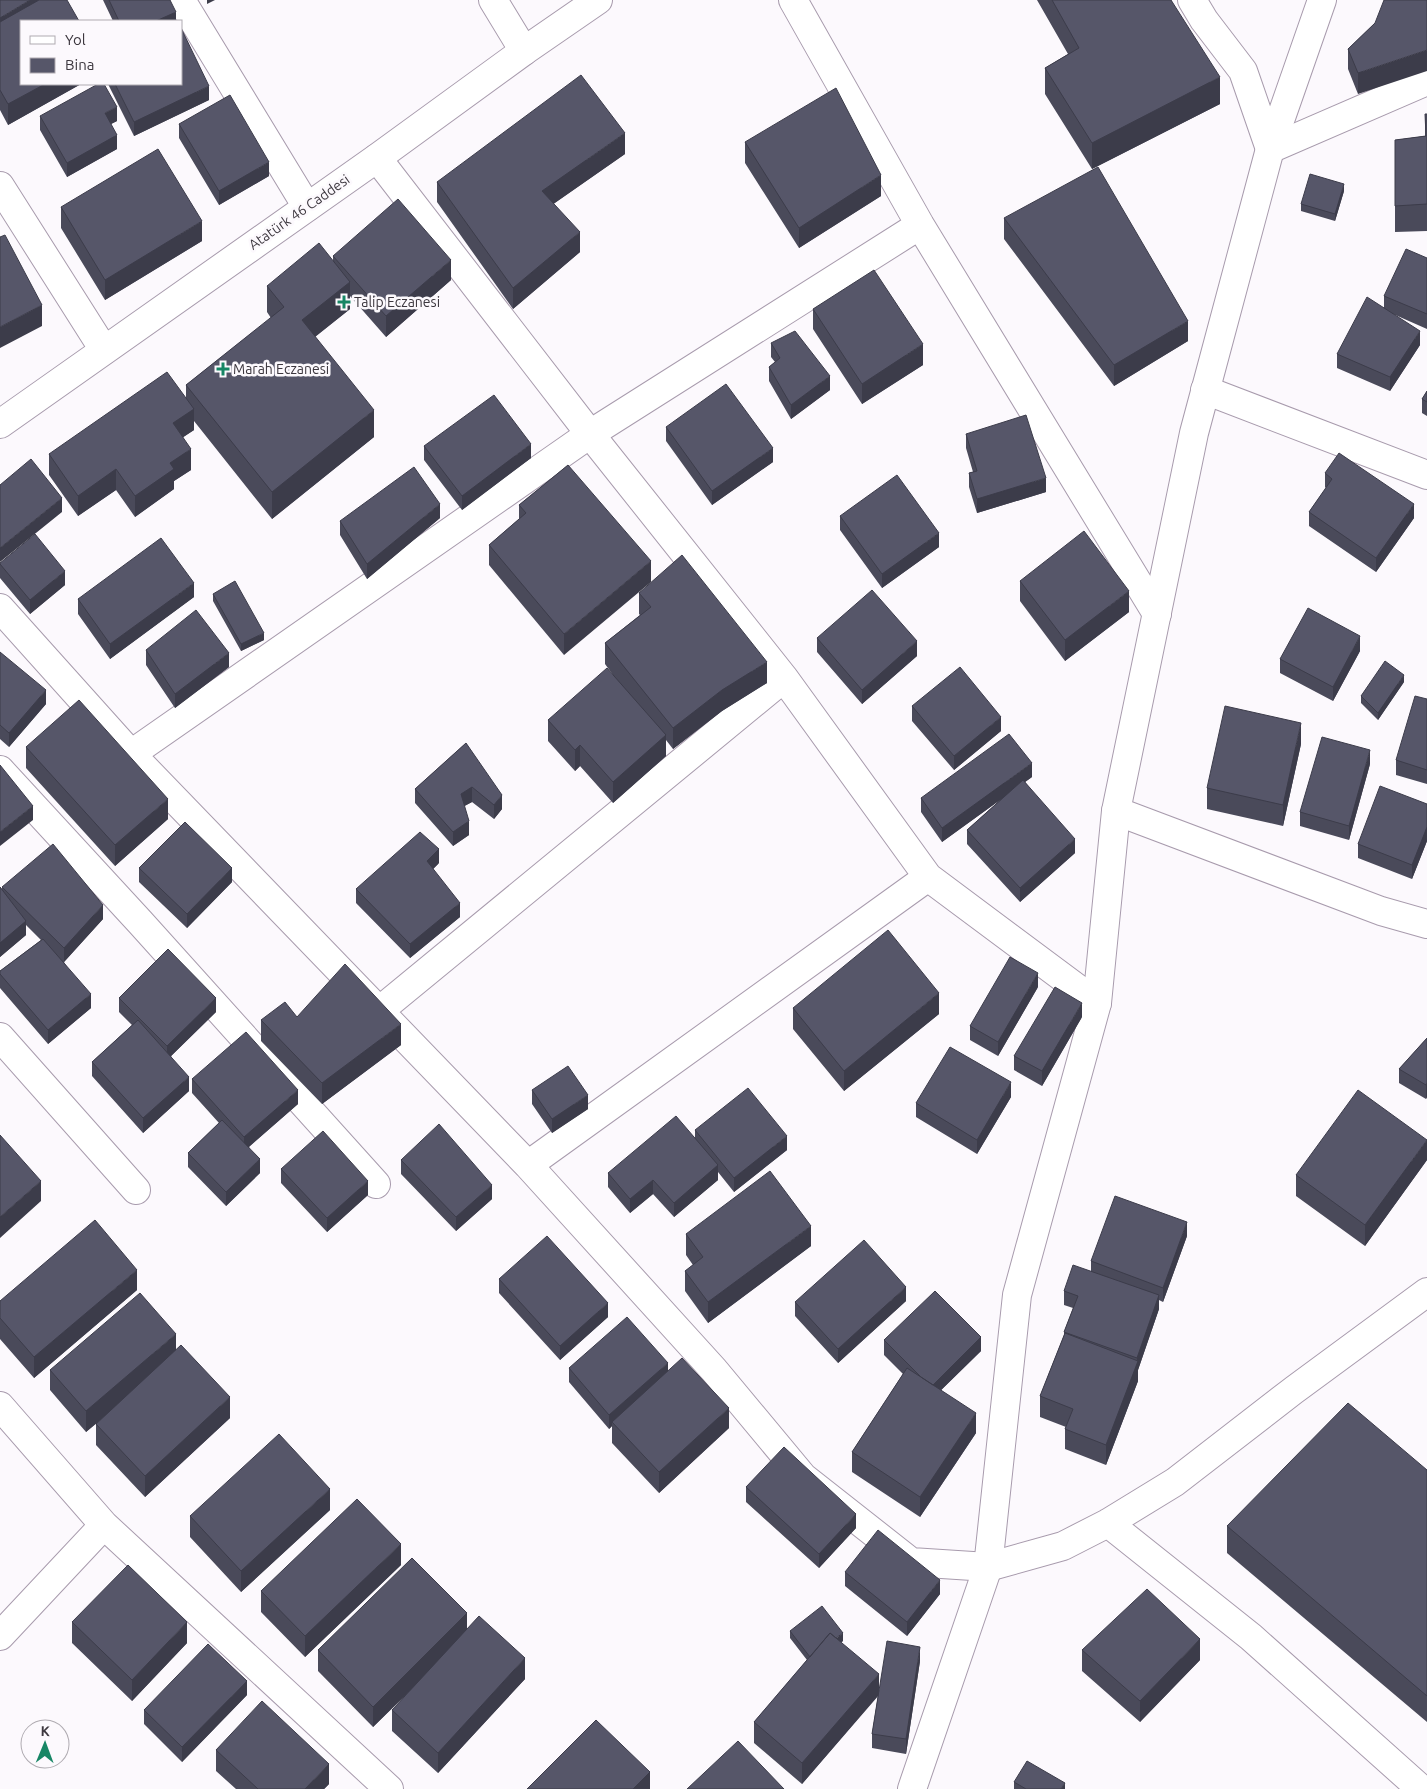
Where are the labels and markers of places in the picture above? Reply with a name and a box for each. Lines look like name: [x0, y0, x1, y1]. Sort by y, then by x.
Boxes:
place label: Talip Eczanesi: [354, 294, 440, 310]
marker: Talip Eczanesi: [338, 296, 350, 308]
place label: Marah Eczanesi: [233, 361, 329, 377]
marker: Marah Eczanesi: [217, 363, 229, 375]

